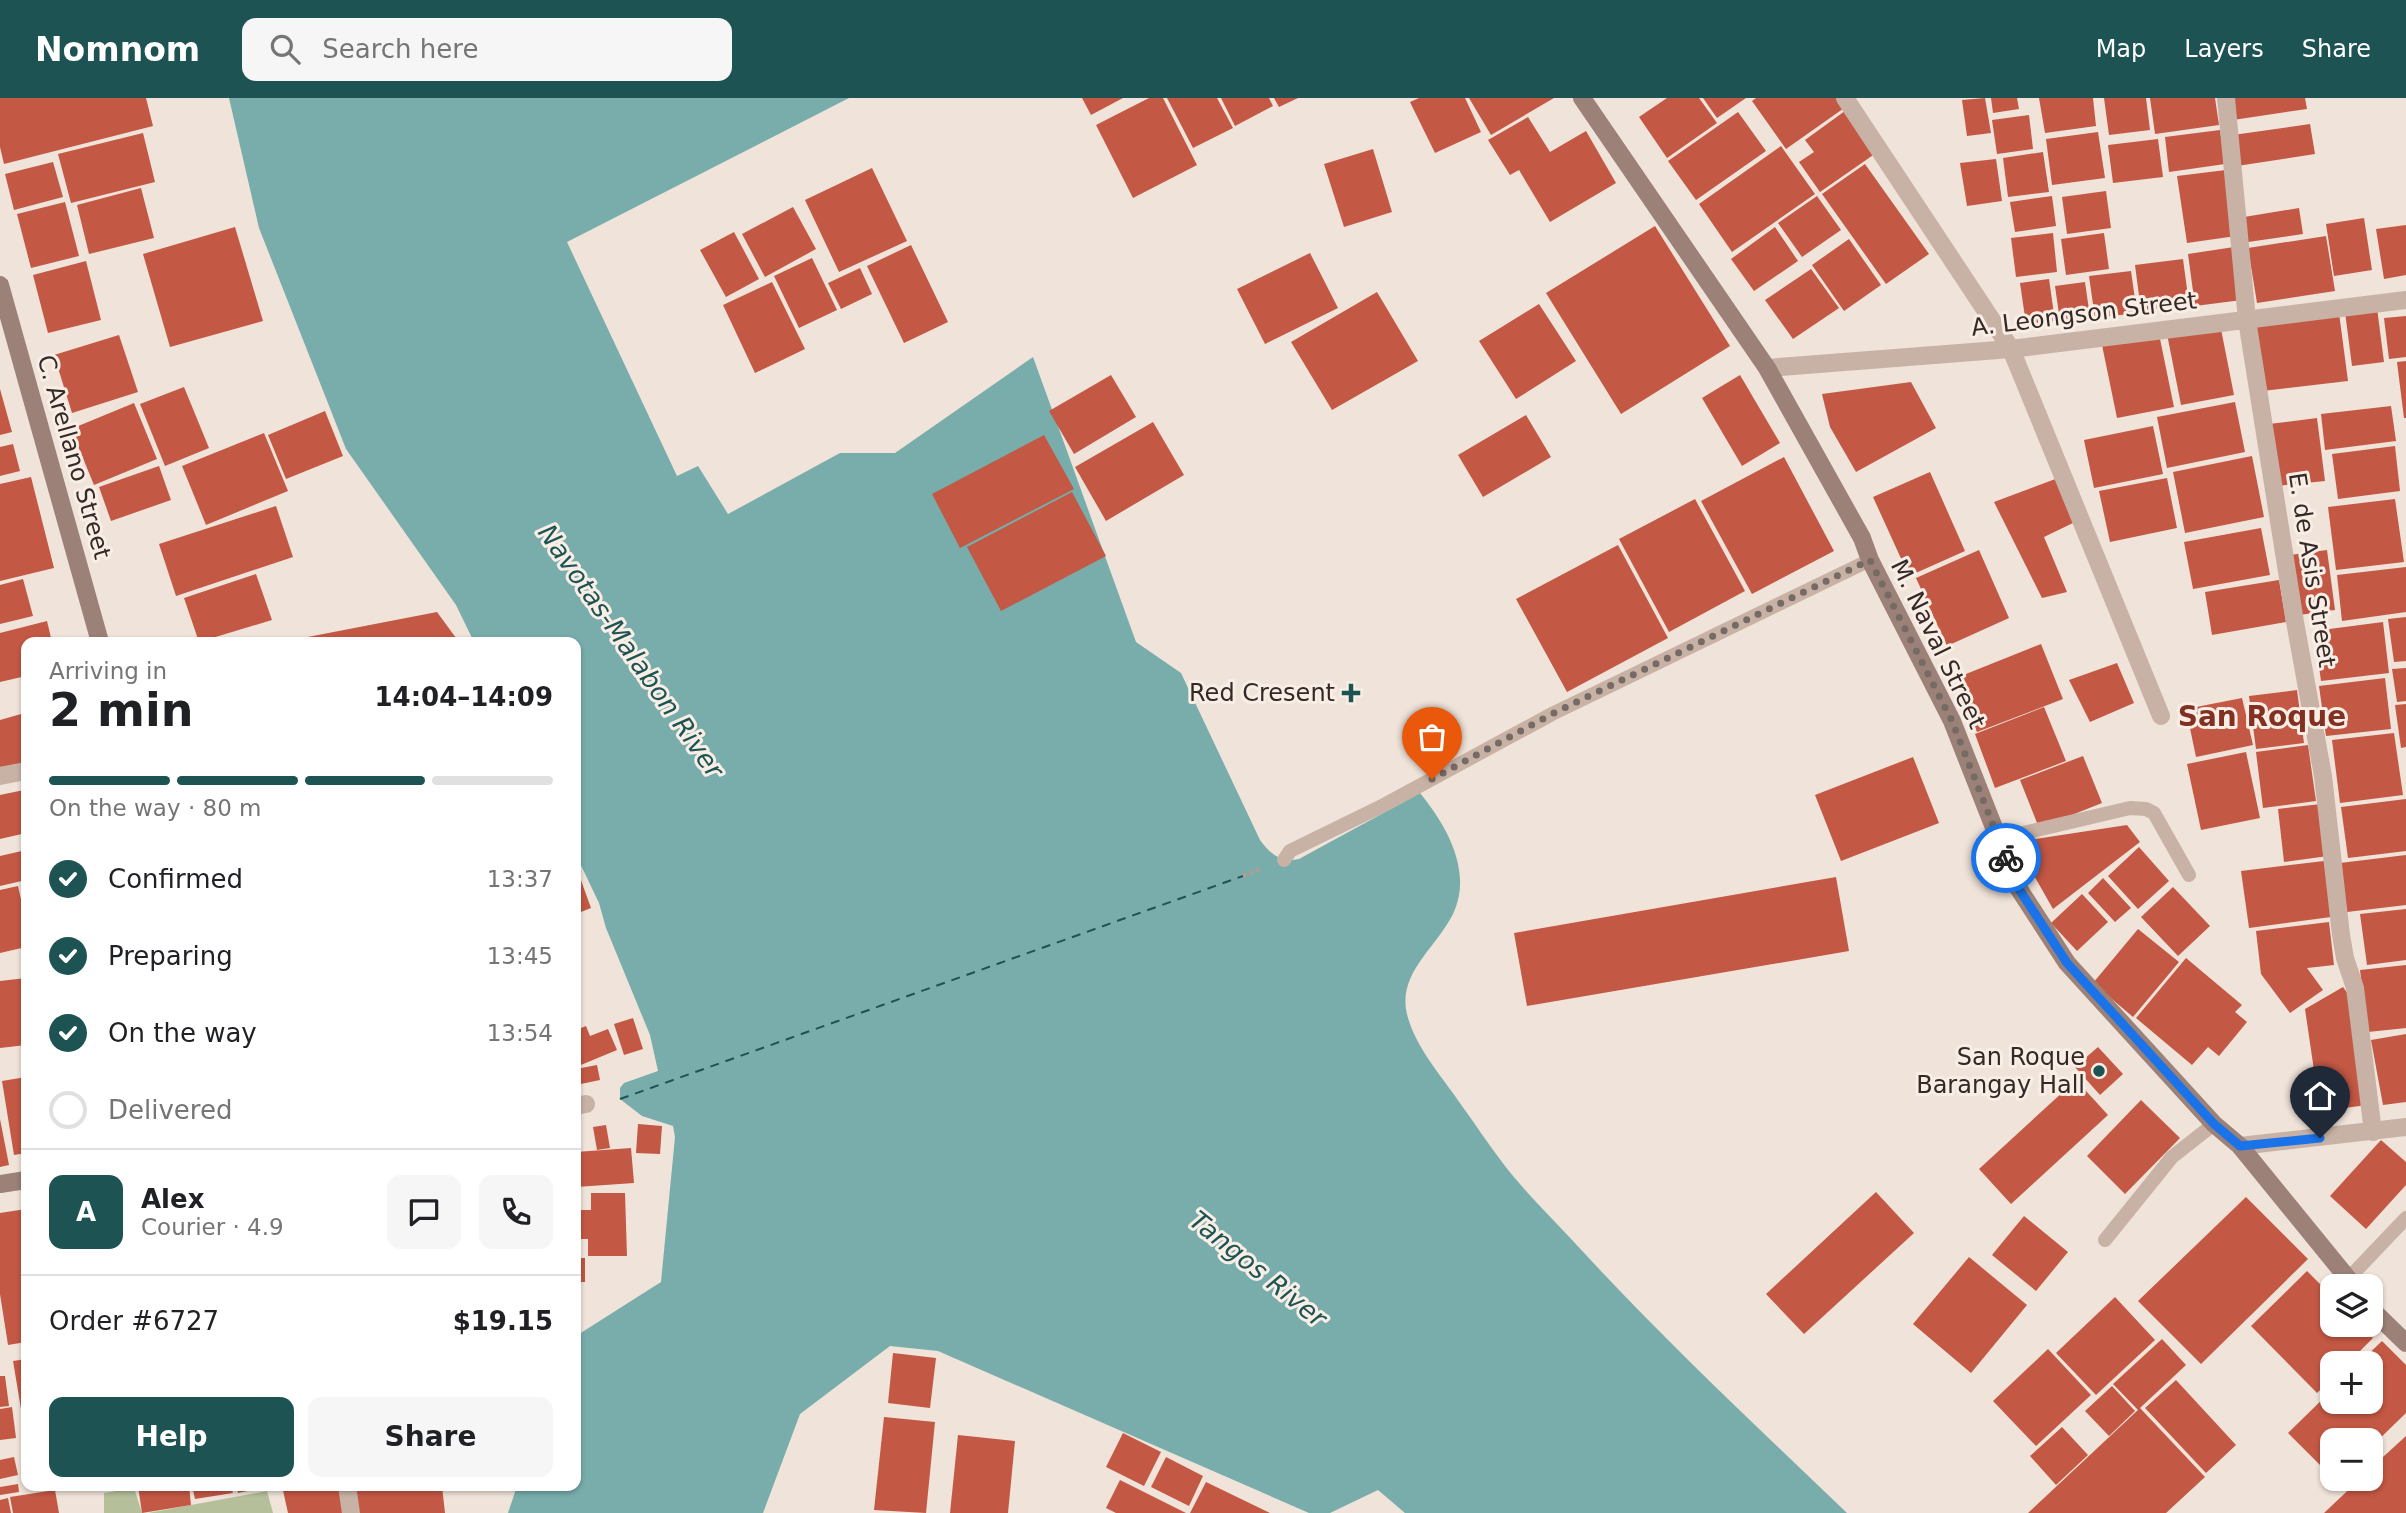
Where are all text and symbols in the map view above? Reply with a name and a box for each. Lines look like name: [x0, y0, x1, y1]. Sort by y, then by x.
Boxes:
search box: [242, 18, 732, 81]
text: Nomnom: [35, 30, 200, 69]
icon: search: [266, 30, 304, 68]
text: Search here: [322, 34, 478, 64]
text: Map: [2096, 35, 2146, 63]
text: Layers: [2184, 35, 2264, 63]
text: Share: [2302, 35, 2371, 63]
street label: A. Leongson Street: [1970, 286, 2198, 342]
street label: C. Arellano Street: [31, 352, 117, 562]
street label: E. de Asis Street: [2283, 471, 2341, 669]
water label: Navotas-Malabon River: [532, 519, 731, 785]
street label: M. Naval Street: [1885, 555, 1991, 733]
text: Arriving in: [49, 658, 167, 684]
place label: Red Cresent: [1189, 679, 1335, 707]
text: 14:04–14:09: [374, 682, 553, 712]
text: 2 min: [49, 683, 193, 737]
marker: Red Cresent: [1341, 683, 1361, 703]
district label: San Roque: [2178, 700, 2346, 733]
pin: [1402, 707, 1462, 779]
icon: bag: [1413, 718, 1451, 756]
text: On the way · 80 m: [49, 795, 261, 821]
courier: [1971, 823, 2041, 893]
icon: bike: [1987, 839, 2025, 877]
icon: check: [49, 860, 87, 898]
text: Confirmed: [108, 864, 243, 894]
text: 13:37: [487, 866, 553, 892]
icon: check: [49, 937, 87, 975]
text: Preparing: [108, 941, 233, 971]
text: 13:45: [487, 943, 553, 969]
icon: check: [49, 1014, 87, 1052]
text: On the way: [108, 1018, 257, 1048]
text: 13:54: [487, 1020, 553, 1046]
place label: San Roque Barangay Hall: [1916, 1043, 2085, 1099]
marker: San Roque Barangay Hall: [2091, 1063, 2107, 1079]
pin: [2290, 1066, 2350, 1138]
icon: home: [2301, 1077, 2339, 1115]
text: Delivered: [108, 1095, 232, 1125]
button: chat: [387, 1175, 461, 1249]
button: phone: [479, 1175, 553, 1249]
text: Alex: [141, 1184, 204, 1214]
text: A: [76, 1197, 96, 1227]
water label: Tangos River: [1184, 1205, 1334, 1335]
text: Courier · 4.9: [141, 1214, 284, 1240]
map controls: [2320, 1274, 2383, 1491]
button: layers: [2320, 1274, 2383, 1337]
text: Order #6727: [49, 1306, 219, 1336]
text: $19.15: [453, 1306, 553, 1336]
button: +: [2320, 1351, 2383, 1414]
button: Help: [49, 1397, 294, 1477]
button: Share: [308, 1397, 553, 1477]
button: −: [2320, 1428, 2383, 1491]

